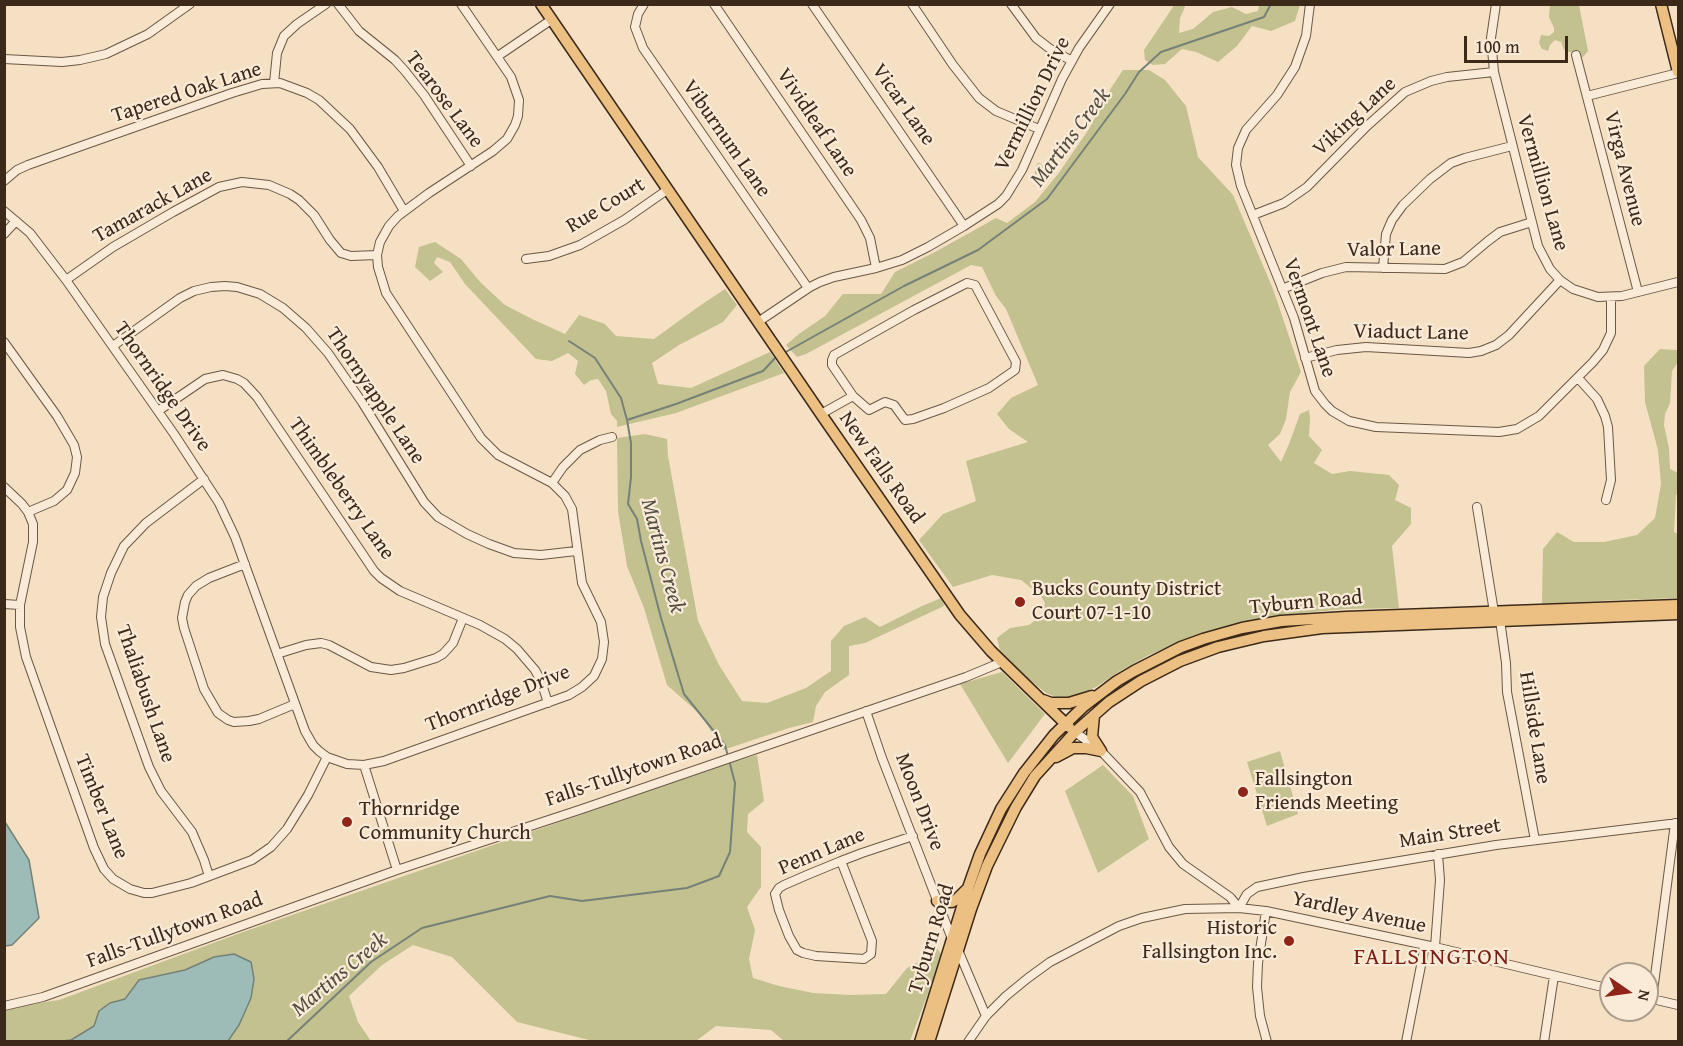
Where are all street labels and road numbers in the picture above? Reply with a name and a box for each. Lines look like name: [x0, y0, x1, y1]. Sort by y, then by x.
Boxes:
street label: Vermillion Drive: [990, 33, 1076, 175]
street label: Tearose Lane: [400, 47, 488, 153]
street label: Tapered Oak Lane: [109, 57, 265, 129]
street label: Vicar Lane: [866, 59, 940, 151]
street label: Vividleaf Lane: [770, 64, 862, 182]
street label: Viking Lane: [1308, 72, 1402, 162]
street label: Viburnum Lane: [676, 76, 776, 202]
street label: Virga Avenue: [1598, 109, 1650, 229]
street label: Vermillion Lane: [1510, 112, 1574, 254]
street label: Tamarack Lane: [89, 163, 217, 249]
street label: Rue Court: [562, 173, 650, 239]
street label: Valor Lane: [1347, 237, 1441, 263]
street label: Vermont Lane: [1277, 255, 1341, 381]
street label: Thornridge Drive: [108, 317, 216, 457]
street label: Viaduct Lane: [1353, 319, 1469, 347]
street label: Thornyapple Lane: [320, 323, 430, 469]
street label: New Falls Road: [833, 407, 929, 529]
street label: Thimbleberry Lane: [282, 413, 400, 565]
street label: Tyburn Road: [1248, 586, 1364, 620]
street label: Thaliabush Lane: [110, 622, 180, 766]
street label: Thornridge Drive: [422, 660, 574, 738]
street label: Hillside Lane: [1513, 670, 1555, 786]
street label: Falls-Tullytown Road: [542, 729, 726, 813]
street label: Moon Drive: [889, 750, 949, 854]
street label: Timber Lane: [69, 751, 133, 863]
street label: Main Street: [1397, 814, 1503, 854]
street label: Penn Lane: [775, 823, 869, 881]
street label: Tyburn Road: [903, 881, 961, 997]
street label: Falls-Tullytown Road: [84, 887, 266, 975]
street label: Yardley Avenue: [1290, 887, 1428, 939]

